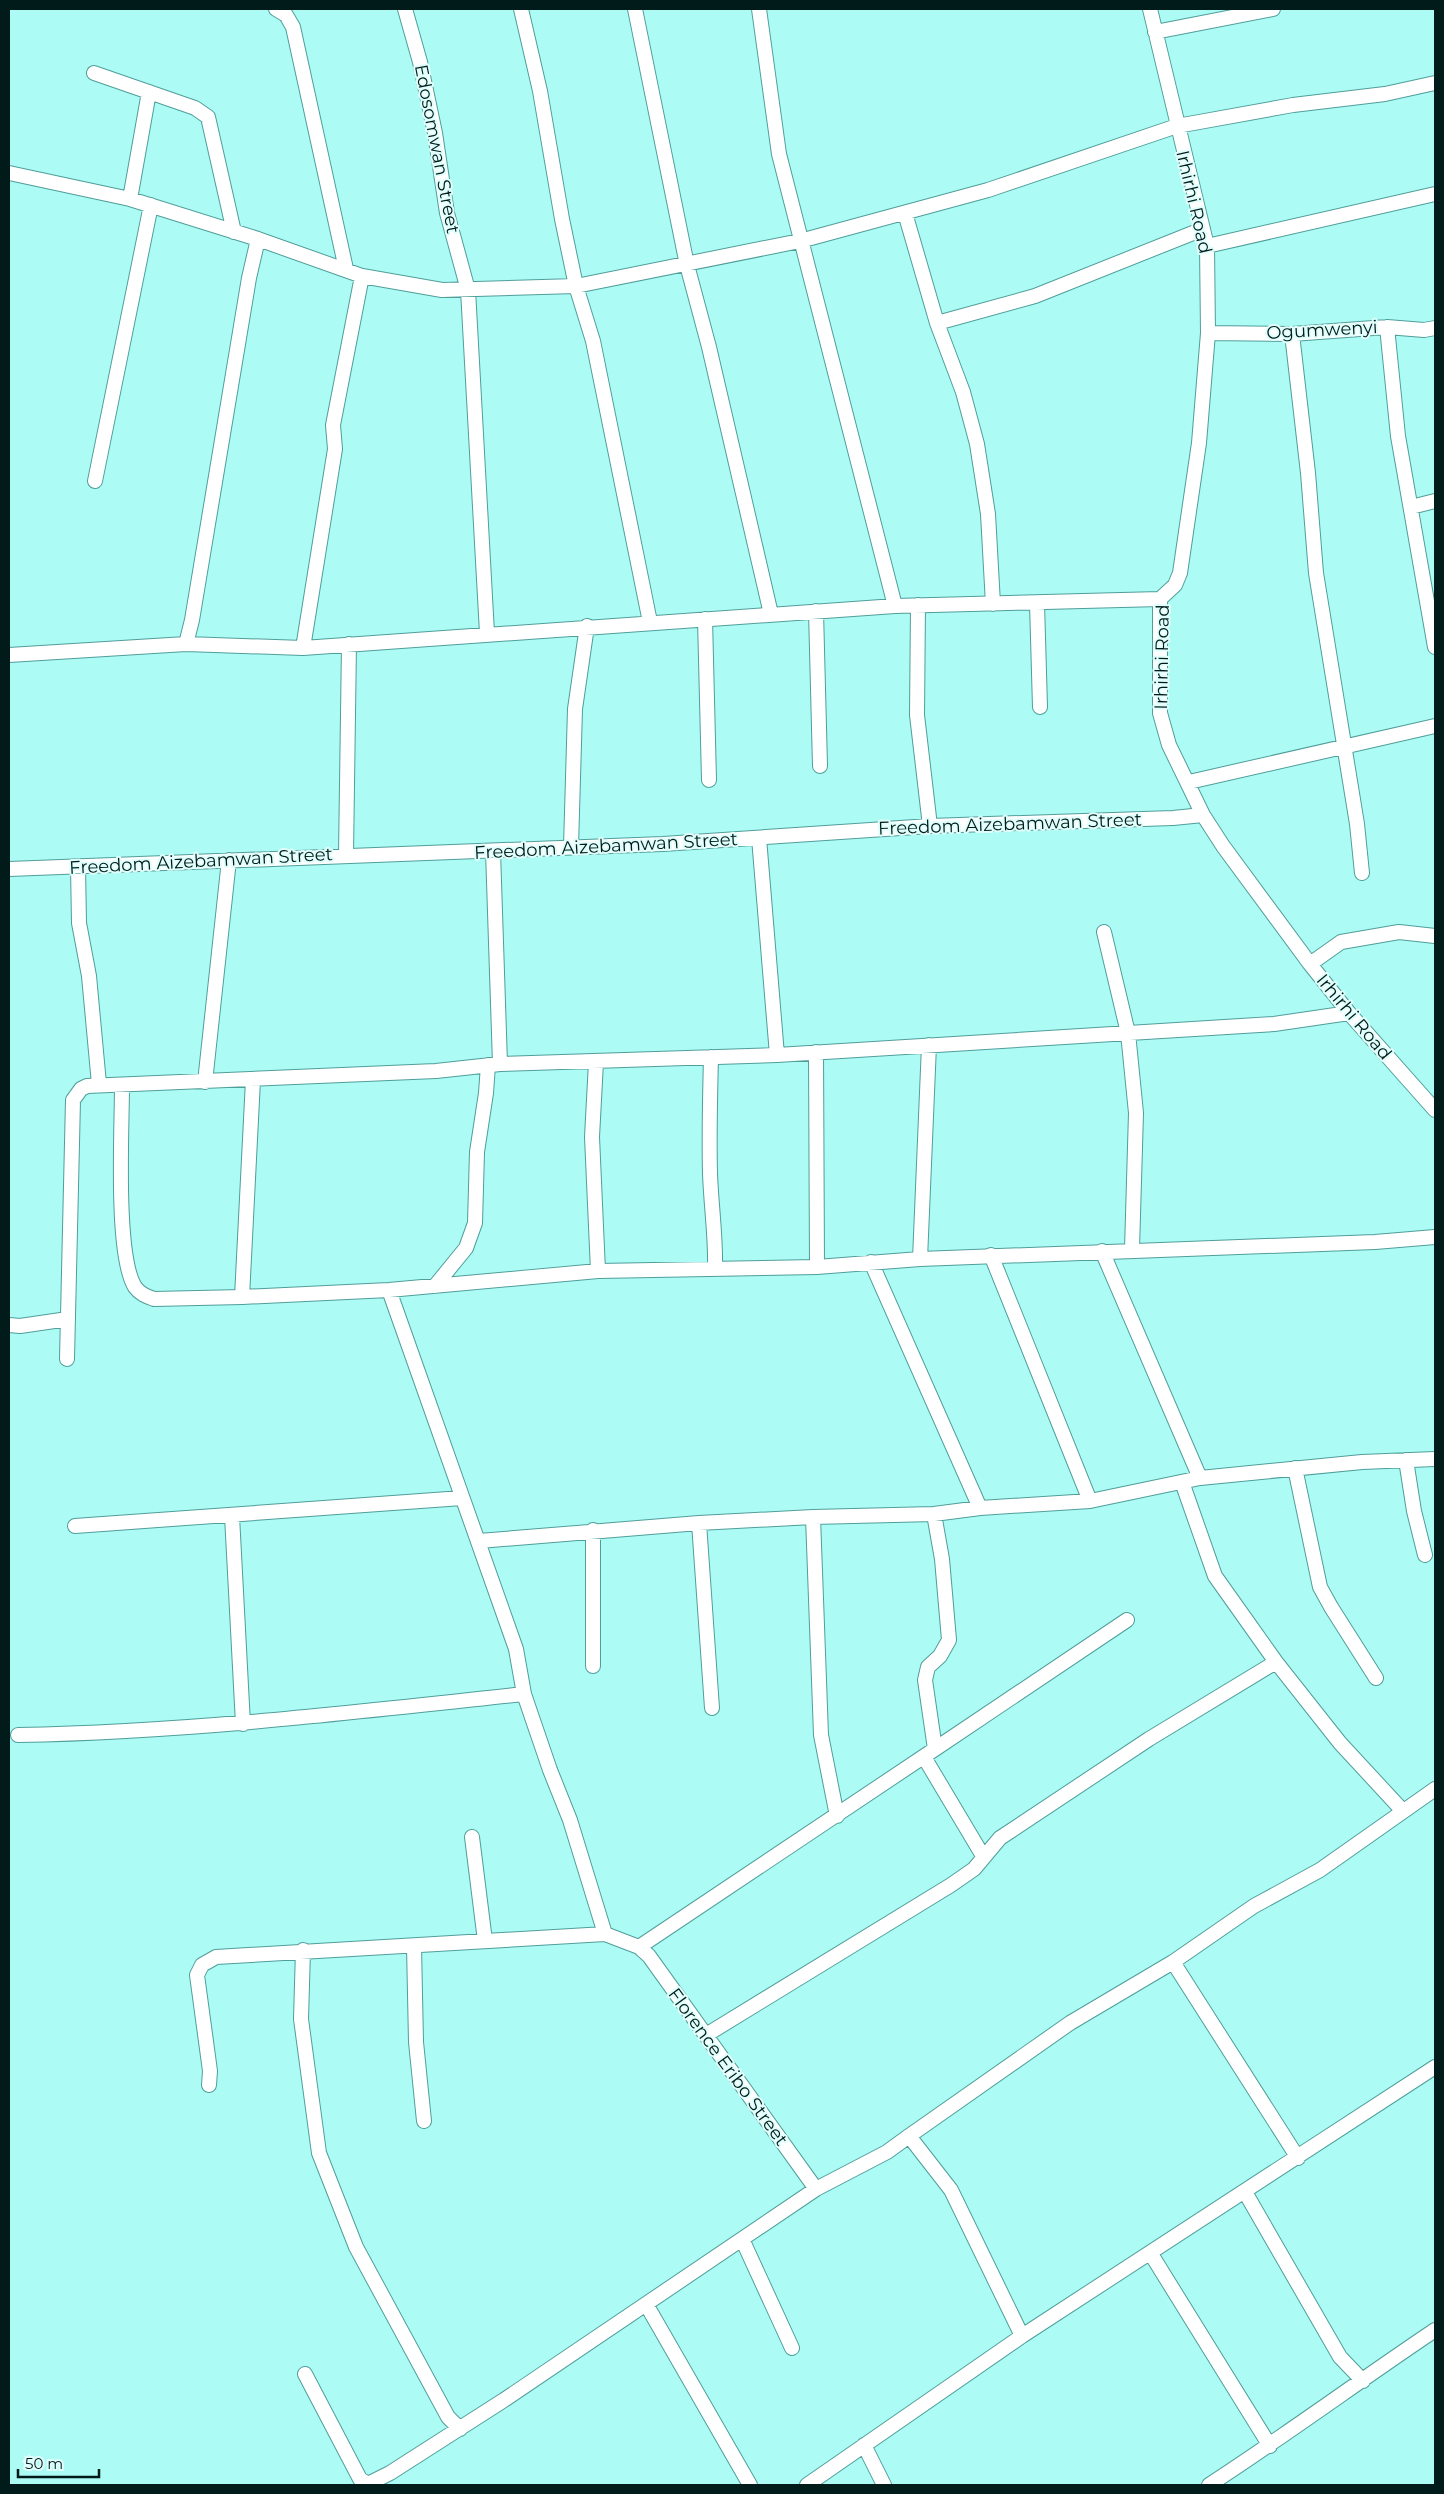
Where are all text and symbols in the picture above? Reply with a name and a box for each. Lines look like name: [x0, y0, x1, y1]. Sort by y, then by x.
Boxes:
street label: Edosomwan Street: [410, 63, 464, 235]
street label: Irhirhi Road: [1171, 148, 1217, 256]
street label: Ogumwenyi: [1266, 316, 1378, 344]
street label: Irhirhi Road: [1150, 604, 1174, 710]
street label: Freedom Aizebamwan Street: [878, 808, 1142, 840]
street label: Freedom Aizebamwan Street: [474, 828, 738, 864]
street label: Freedom Aizebamwan Street: [69, 843, 333, 879]
street label: Irhirhi Road: [1312, 970, 1396, 1064]
street label: Florence Eribo Street: [663, 1984, 793, 2150]
scale bar: [18, 2446, 99, 2478]
text: 50 m: [25, 2454, 63, 2473]

